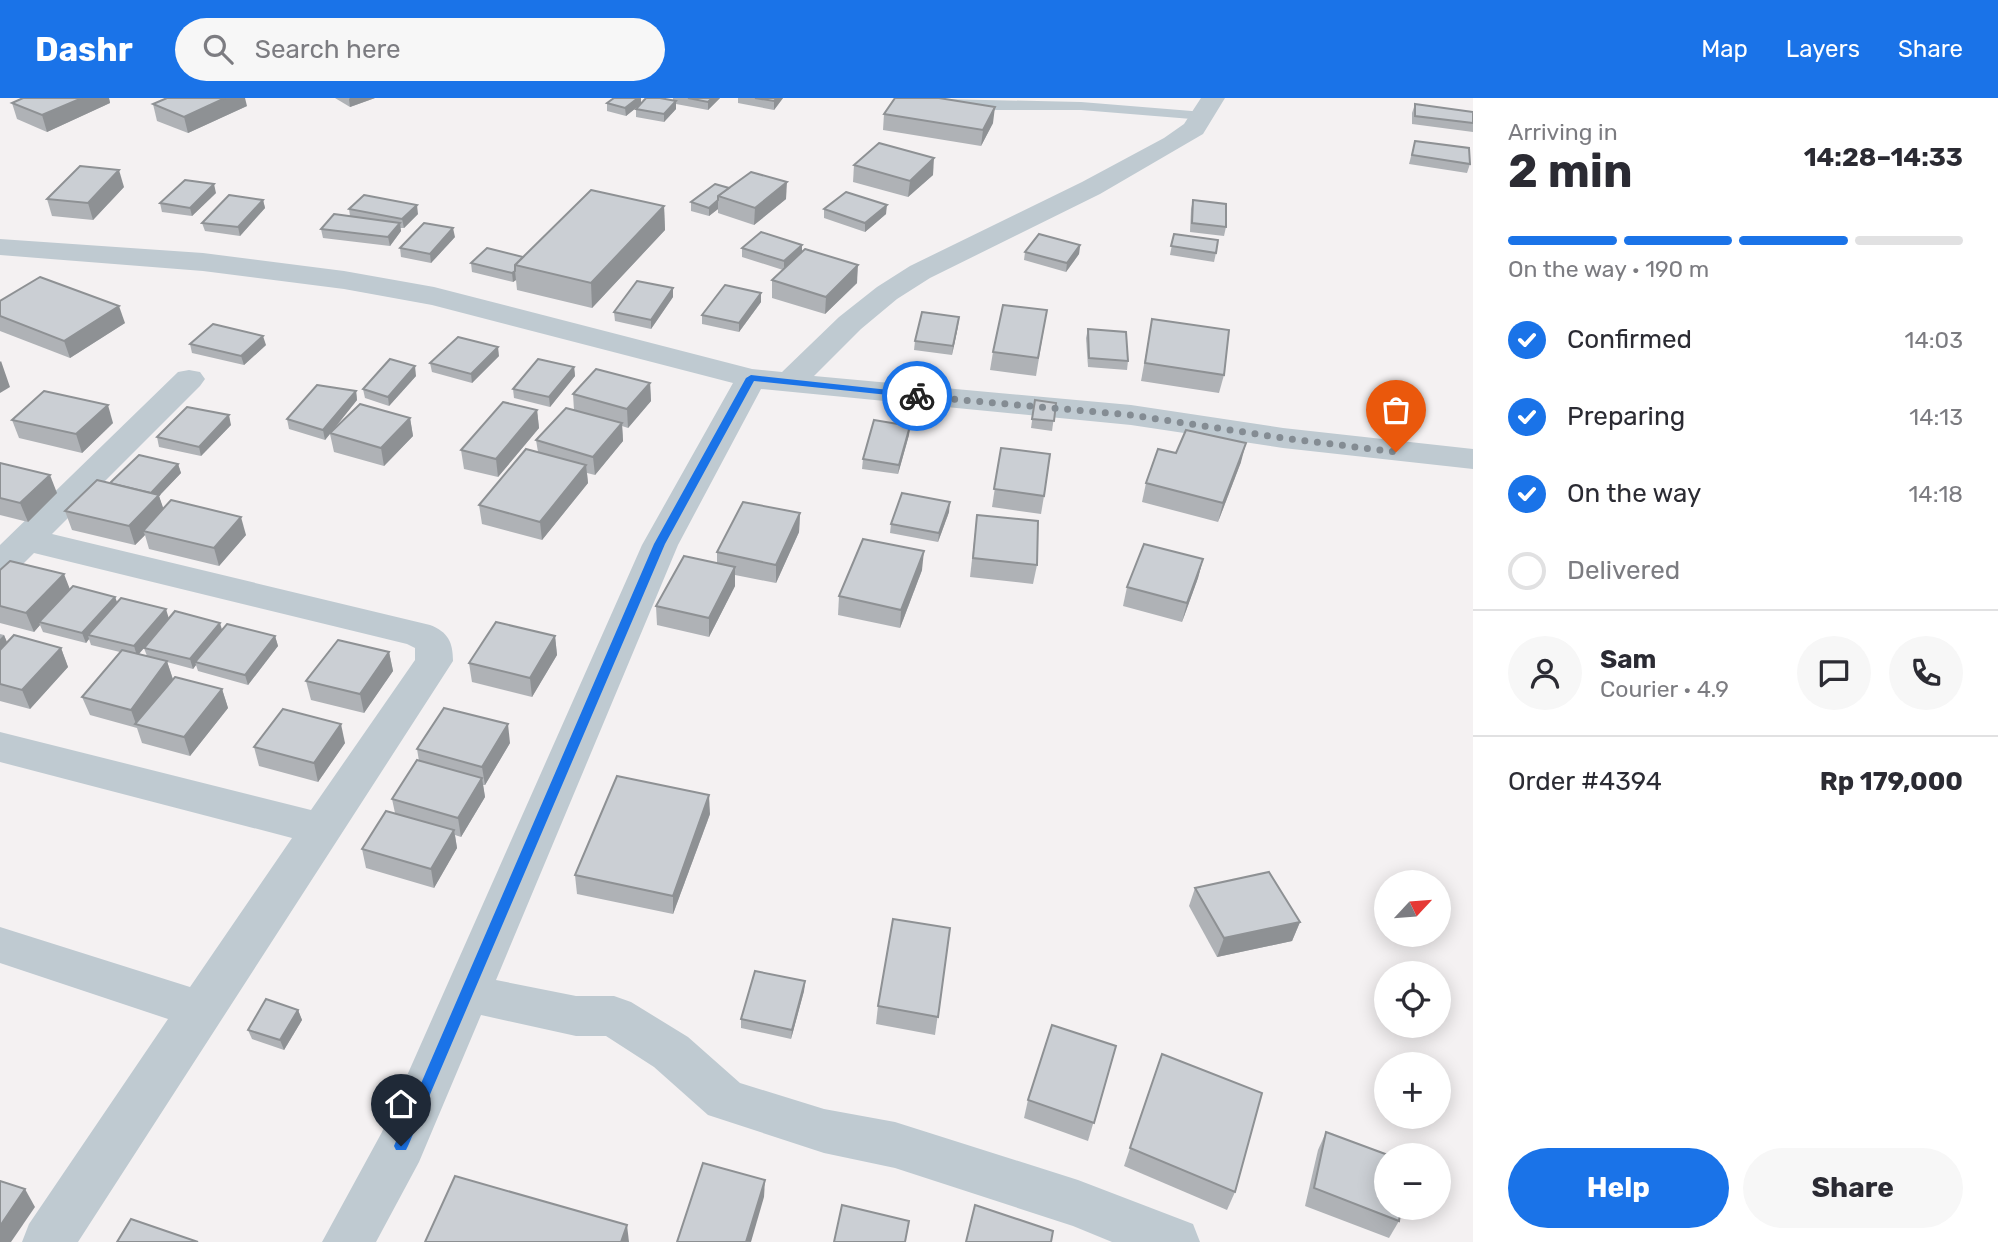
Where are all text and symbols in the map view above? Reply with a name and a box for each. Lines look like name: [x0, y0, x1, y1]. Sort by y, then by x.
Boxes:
search box: [175, 18, 665, 81]
text: Dashr: [35, 30, 133, 69]
icon: search: [199, 30, 237, 68]
text: Search here: [255, 34, 401, 65]
text: Map: [1701, 35, 1748, 63]
text: Layers: [1786, 35, 1860, 63]
text: Share: [1898, 35, 1963, 63]
text: Arriving in: [1508, 118, 1618, 146]
text: 14:28–14:33: [1804, 142, 1963, 173]
text: 2 min: [1508, 144, 1633, 199]
text: On the way · 190 m: [1508, 255, 1709, 283]
icon: check: [1508, 321, 1546, 359]
text: Confirmed: [1567, 324, 1692, 355]
text: 14:03: [1905, 326, 1963, 354]
courier: [882, 361, 952, 431]
icon: bike: [898, 377, 936, 415]
pin: [1366, 380, 1426, 452]
icon: bag: [1377, 391, 1415, 429]
icon: check: [1508, 398, 1546, 436]
text: Preparing: [1567, 401, 1685, 432]
text: 14:13: [1909, 403, 1963, 431]
icon: check: [1508, 475, 1546, 513]
text: On the way: [1567, 478, 1701, 509]
text: 14:18: [1909, 480, 1963, 508]
text: Delivered: [1567, 555, 1680, 586]
button: person: [1508, 636, 1582, 710]
button: chat: [1797, 636, 1871, 710]
button: phone: [1889, 636, 1963, 710]
text: Sam: [1600, 644, 1656, 675]
text: Courier · 4.9: [1600, 675, 1729, 703]
text: Order #4394: [1508, 766, 1662, 797]
text: Rp 179,000: [1820, 766, 1963, 797]
north arrow: [1374, 870, 1451, 947]
map controls: [1374, 870, 1451, 1220]
button: locate: [1374, 961, 1451, 1038]
button: +: [1374, 1052, 1451, 1129]
pin: [371, 1074, 431, 1146]
icon: home: [382, 1085, 420, 1123]
button: −: [1374, 1143, 1451, 1220]
button: Help: [1508, 1148, 1729, 1228]
button: Share: [1743, 1148, 1963, 1228]

